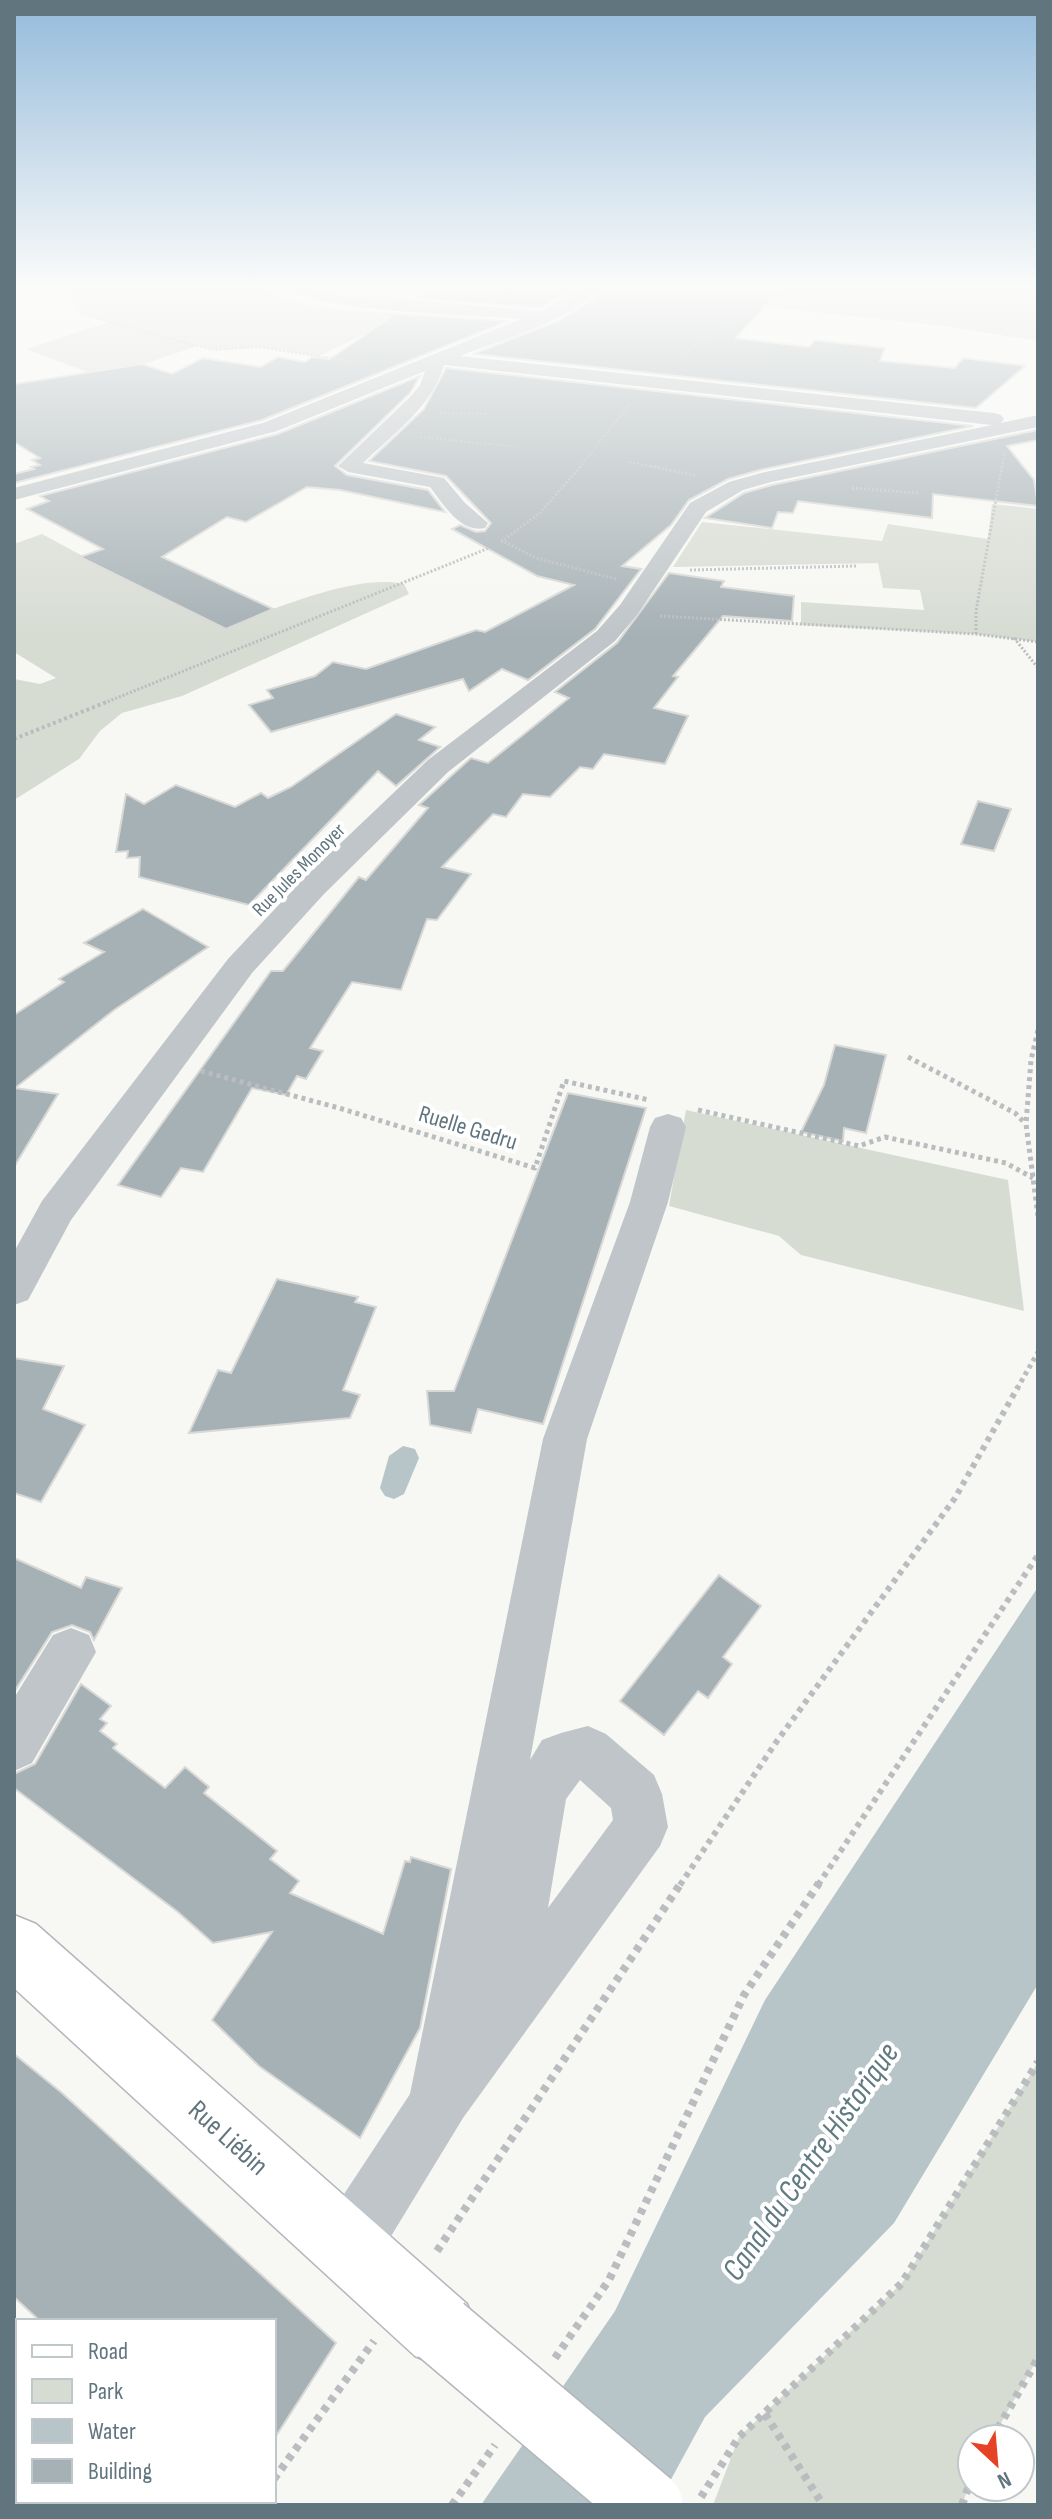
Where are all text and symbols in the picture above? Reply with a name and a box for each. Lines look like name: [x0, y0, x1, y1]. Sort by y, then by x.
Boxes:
street label: Rue Jules Monoyer: [248, 818, 351, 921]
street label: Ruelle Gedru: [415, 1099, 521, 1157]
water label: Canal du Centre Historique: [714, 2035, 908, 2289]
street label: Rue Liébin: [181, 2094, 275, 2182]
legend: [16, 2319, 276, 2503]
text: Road: [88, 2337, 128, 2366]
text: Park: [88, 2377, 123, 2406]
text: Water: [88, 2417, 136, 2446]
north arrow: [956, 2423, 1036, 2503]
text: Building: [88, 2457, 152, 2486]
text: N: [993, 2465, 1015, 2494]

